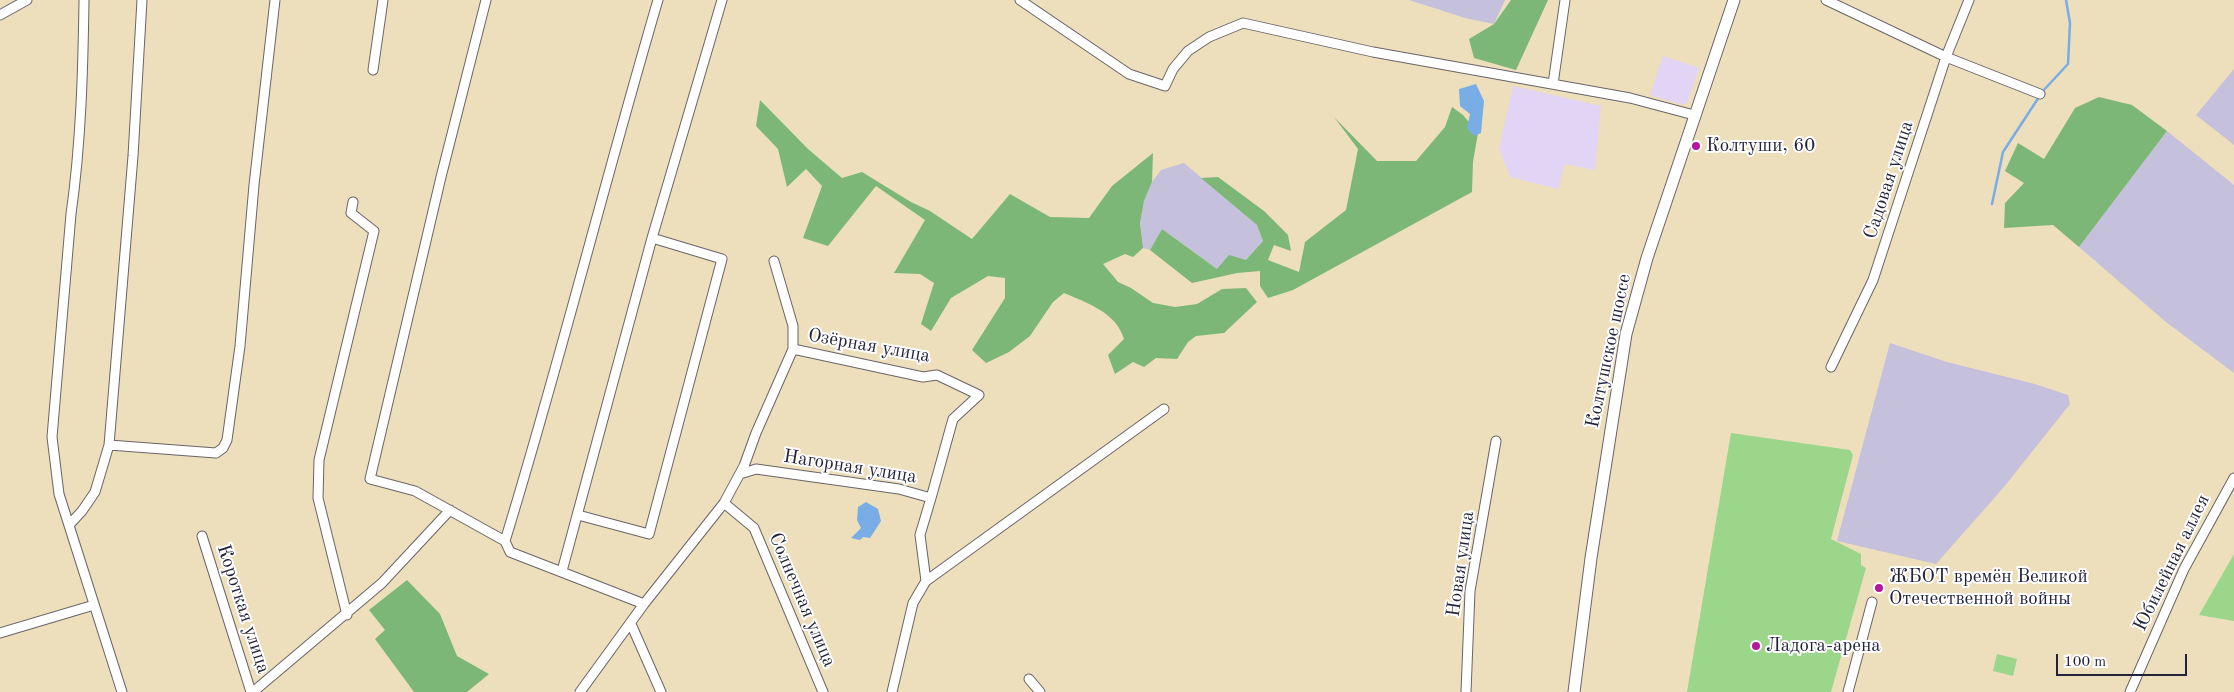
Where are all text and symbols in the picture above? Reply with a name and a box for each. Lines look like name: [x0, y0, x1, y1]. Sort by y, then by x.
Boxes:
street label: Садовая улица: [1859, 118, 1919, 242]
place label: Колтуши, 60: [1706, 135, 1815, 157]
marker: Колтуши, 60: [1690, 140, 1702, 152]
street label: Колтушское шоссе: [1582, 272, 1636, 430]
street label: Озёрная улица: [806, 324, 932, 368]
street label: Нагорная улица: [782, 445, 918, 489]
street label: Юбилейная аллея: [2129, 491, 2215, 635]
street label: Новая улица: [1442, 510, 1480, 618]
street label: Солнечная улица: [763, 529, 841, 671]
street label: Короткая улица: [211, 542, 275, 676]
place label: ЖБОТ времён Великой Отечественной войны: [1889, 566, 2088, 610]
marker: ЖБОТ времён Великой Отечественной войны: [1873, 582, 1885, 594]
place label: Ладога-арена: [1766, 635, 1881, 657]
marker: Ладога-арена: [1750, 640, 1762, 652]
scale bar: [2059, 644, 2190, 676]
text: 100 m: [2064, 655, 2106, 670]

